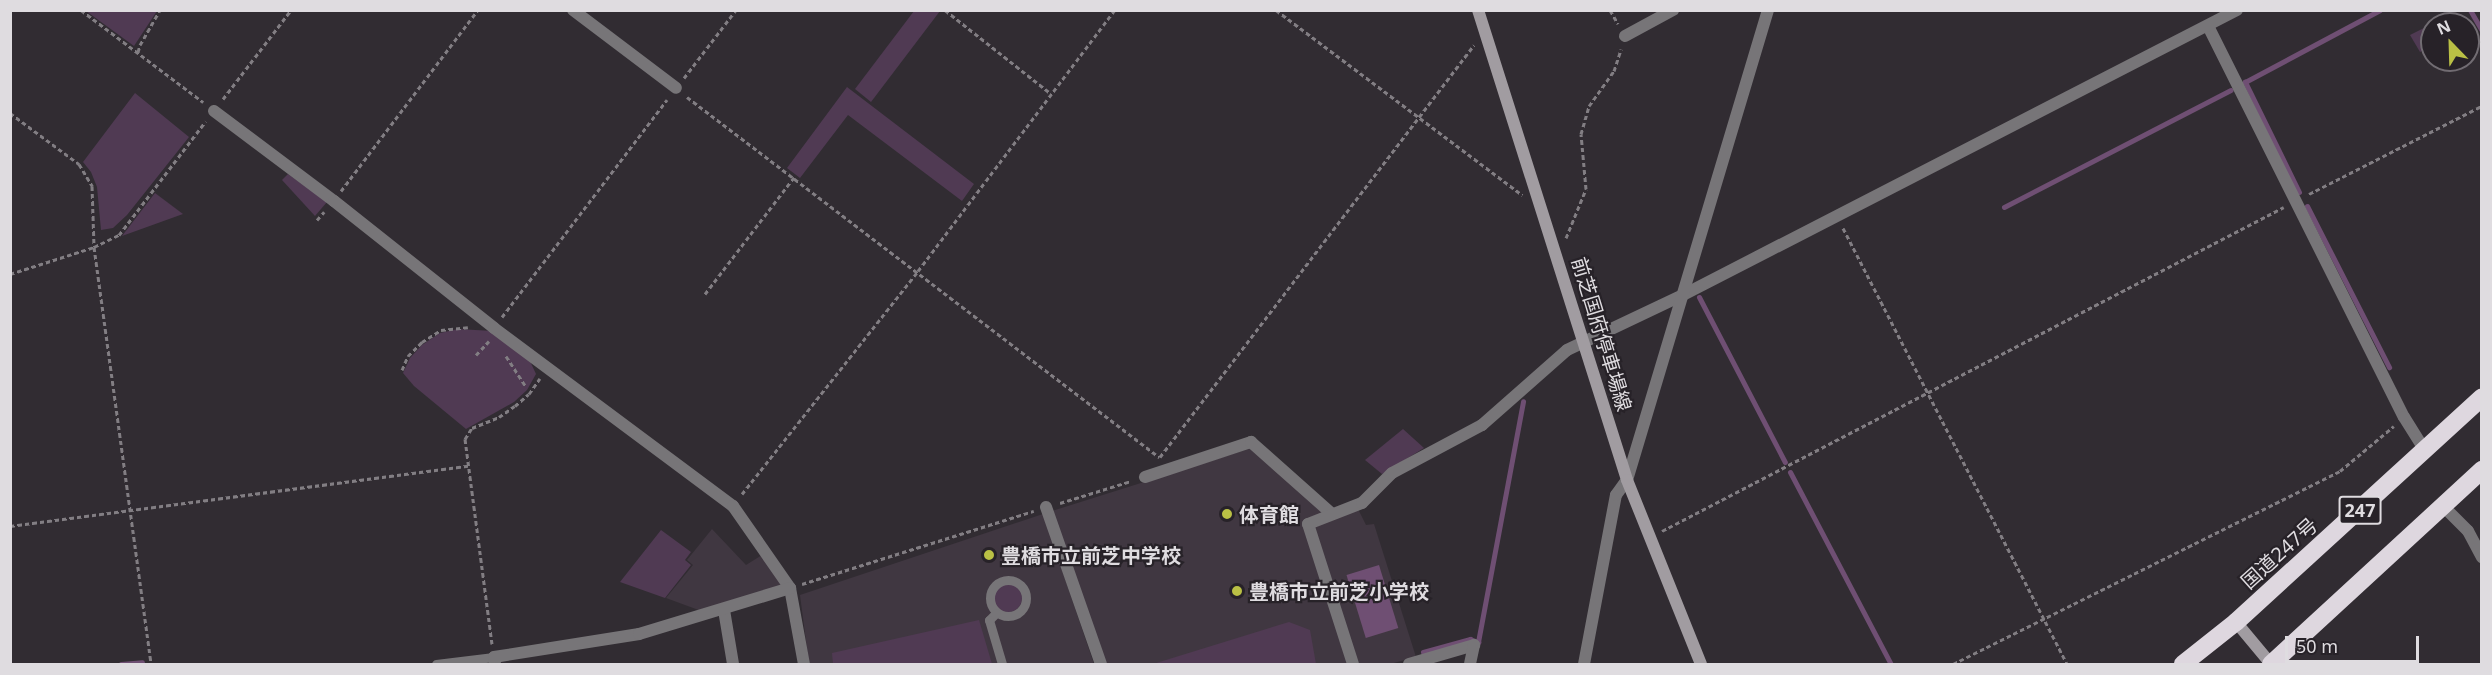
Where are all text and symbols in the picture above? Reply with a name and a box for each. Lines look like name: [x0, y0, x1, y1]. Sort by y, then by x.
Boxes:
north arrow: [2420, 12, 2480, 72]
text: N: [2433, 15, 2454, 40]
street label: 前芝国府停車場線: [1567, 254, 1637, 414]
road number: 247: [2338, 495, 2382, 525]
place label: 体育館: [1239, 502, 1299, 526]
marker: 体育館: [1220, 507, 1234, 521]
street label: 国道247号: [2236, 513, 2322, 593]
place label: 豊橋市立前芝中学校: [1001, 543, 1181, 567]
marker: 豊橋市立前芝中学校: [982, 548, 996, 562]
place label: 豊橋市立前芝小学校: [1249, 579, 1429, 603]
marker: 豊橋市立前芝小学校: [1230, 584, 1244, 598]
scale bar: [2288, 624, 2422, 662]
text: 50 m: [2296, 634, 2338, 658]

